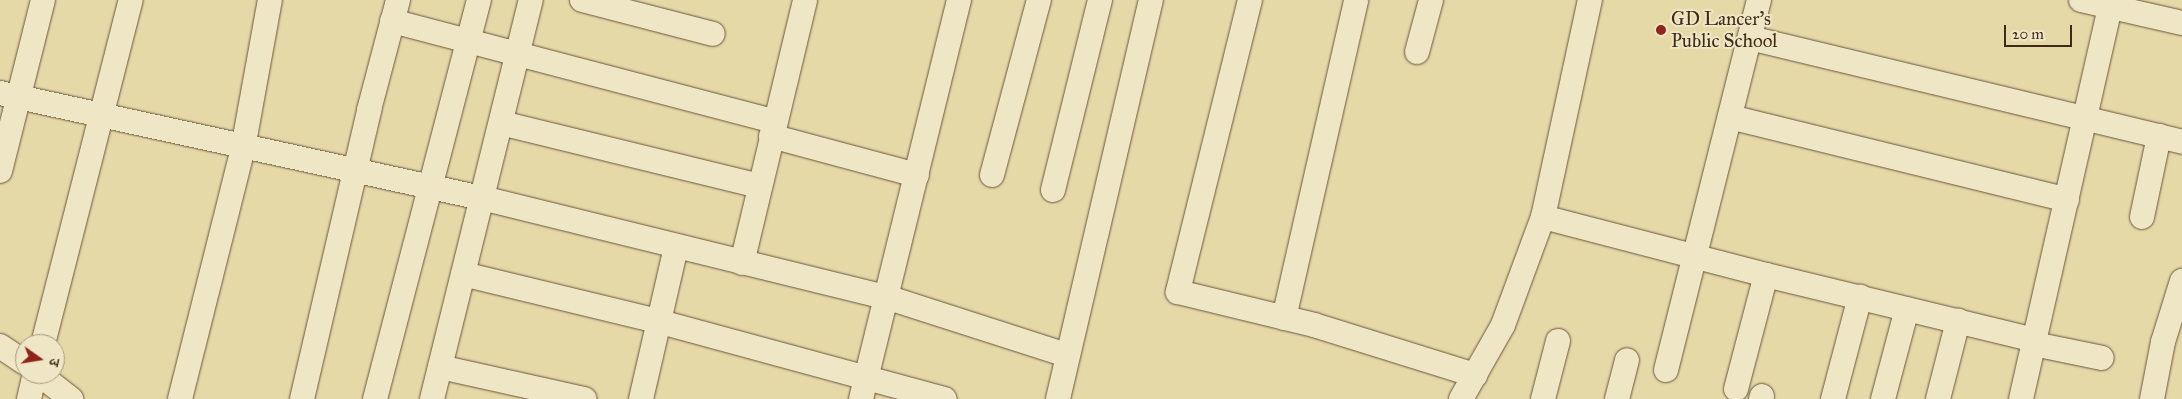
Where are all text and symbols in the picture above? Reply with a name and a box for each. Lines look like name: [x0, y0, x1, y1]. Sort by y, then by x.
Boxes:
place label: GD Lancer's Public School: [1671, 8, 1777, 52]
scale bar: [2007, 15, 2074, 47]
marker: GD Lancer's Public School: [1655, 24, 1667, 36]
text: 20 m: [2012, 25, 2044, 43]
north arrow: [15, 334, 65, 384]
text: उ: [45, 357, 63, 368]

